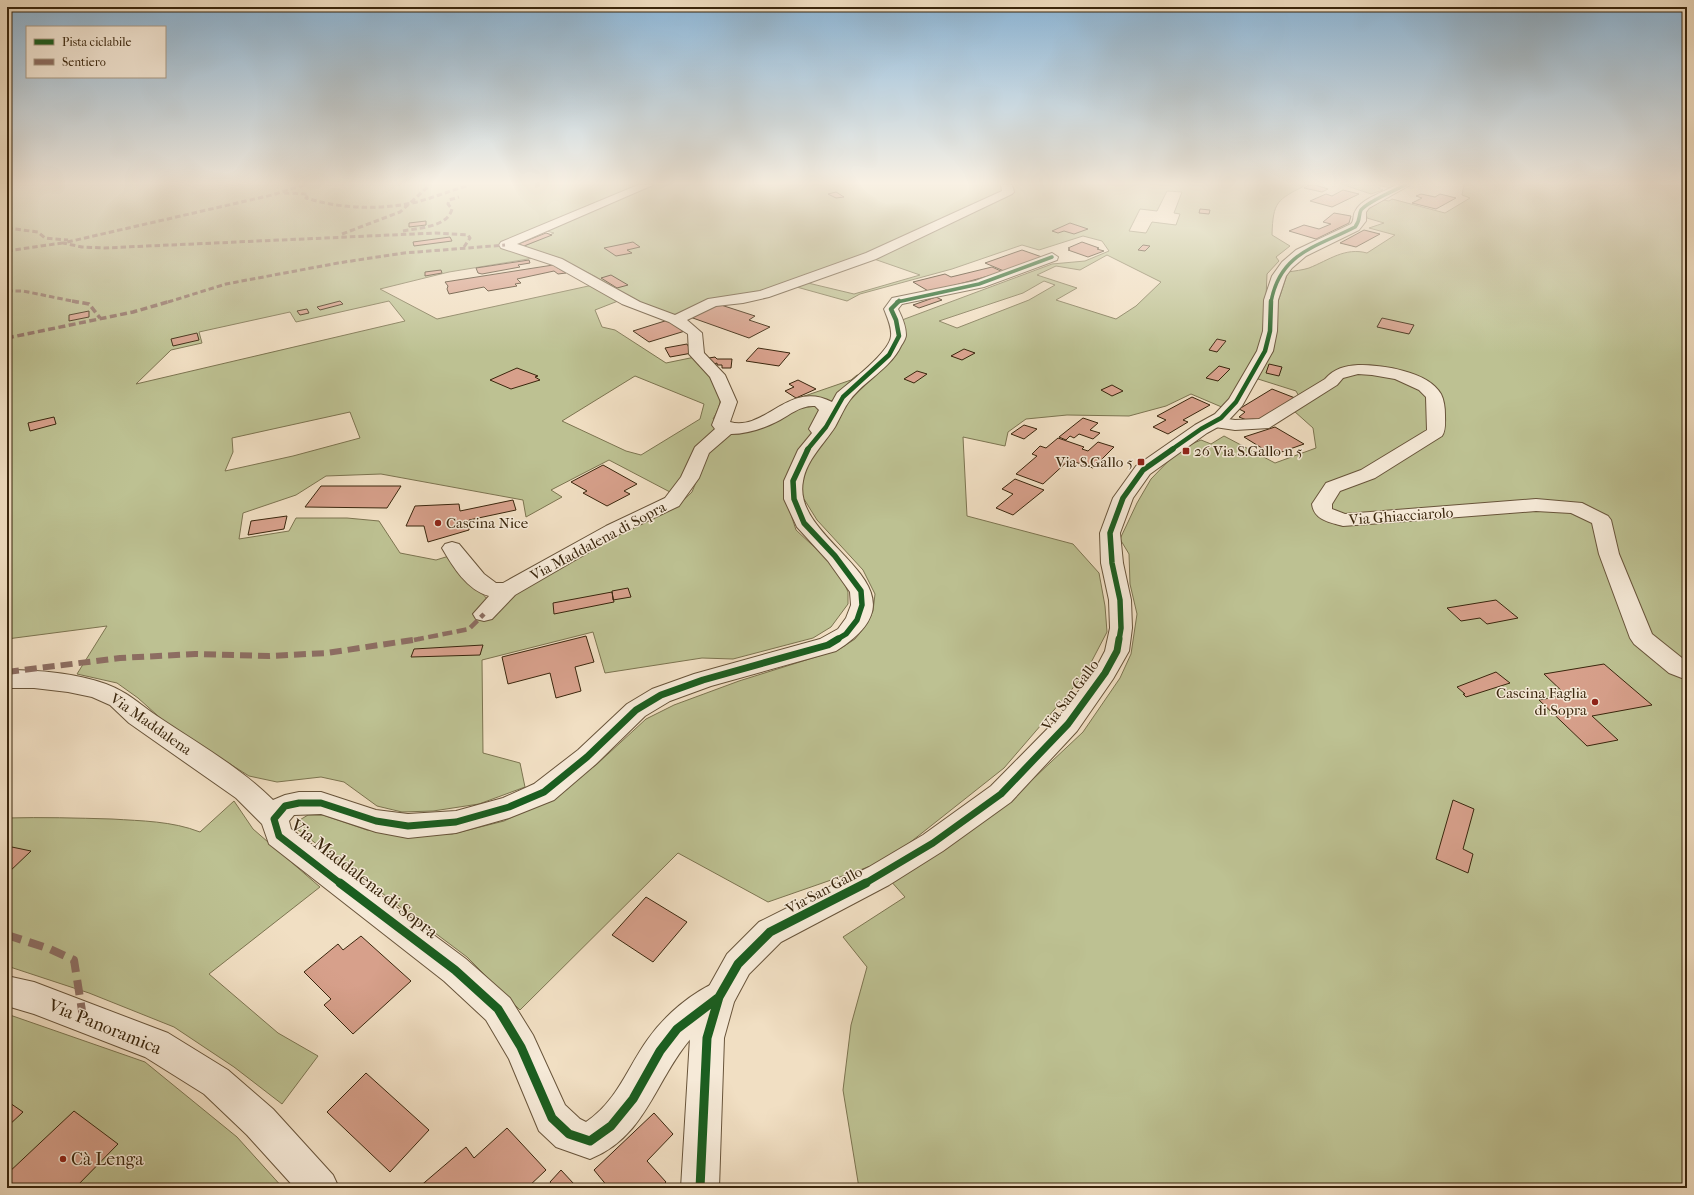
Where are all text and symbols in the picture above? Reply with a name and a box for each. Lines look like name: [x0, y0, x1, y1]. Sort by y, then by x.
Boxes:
legend: [26, 26, 166, 78]
text: Pista ciclabile: [62, 35, 131, 49]
text: Sentiero: [62, 55, 106, 69]
place label: 26 Via S.Gallo n 5: [1194, 442, 1303, 460]
marker: 26 Via S.Gallo n 5: [1181, 446, 1191, 456]
place label: Via S.Gallo 5: [1054, 453, 1133, 471]
marker: Via S.Gallo 5: [1136, 457, 1146, 467]
street label: Via Maddalena di Sopra: [526, 497, 670, 585]
street label: Via Ghiacciarolo: [1347, 503, 1454, 529]
place label: Cascina Nice: [446, 514, 529, 532]
marker: Cascina Nice: [433, 518, 443, 528]
street label: Via San Gallo: [1037, 656, 1103, 735]
place label: Cascina Faglia di Sopra: [1496, 684, 1588, 719]
street label: Via Maddalena: [106, 689, 196, 759]
marker: Cascina Faglia di Sopra: [1590, 697, 1600, 707]
street label: Via Maddalena di Sopra: [285, 814, 442, 944]
street label: Via San Gallo: [782, 862, 866, 918]
street label: Via Panoramica: [45, 994, 165, 1059]
place label: Cà Lenga: [71, 1149, 144, 1170]
marker: Cà Lenga: [58, 1154, 68, 1164]

